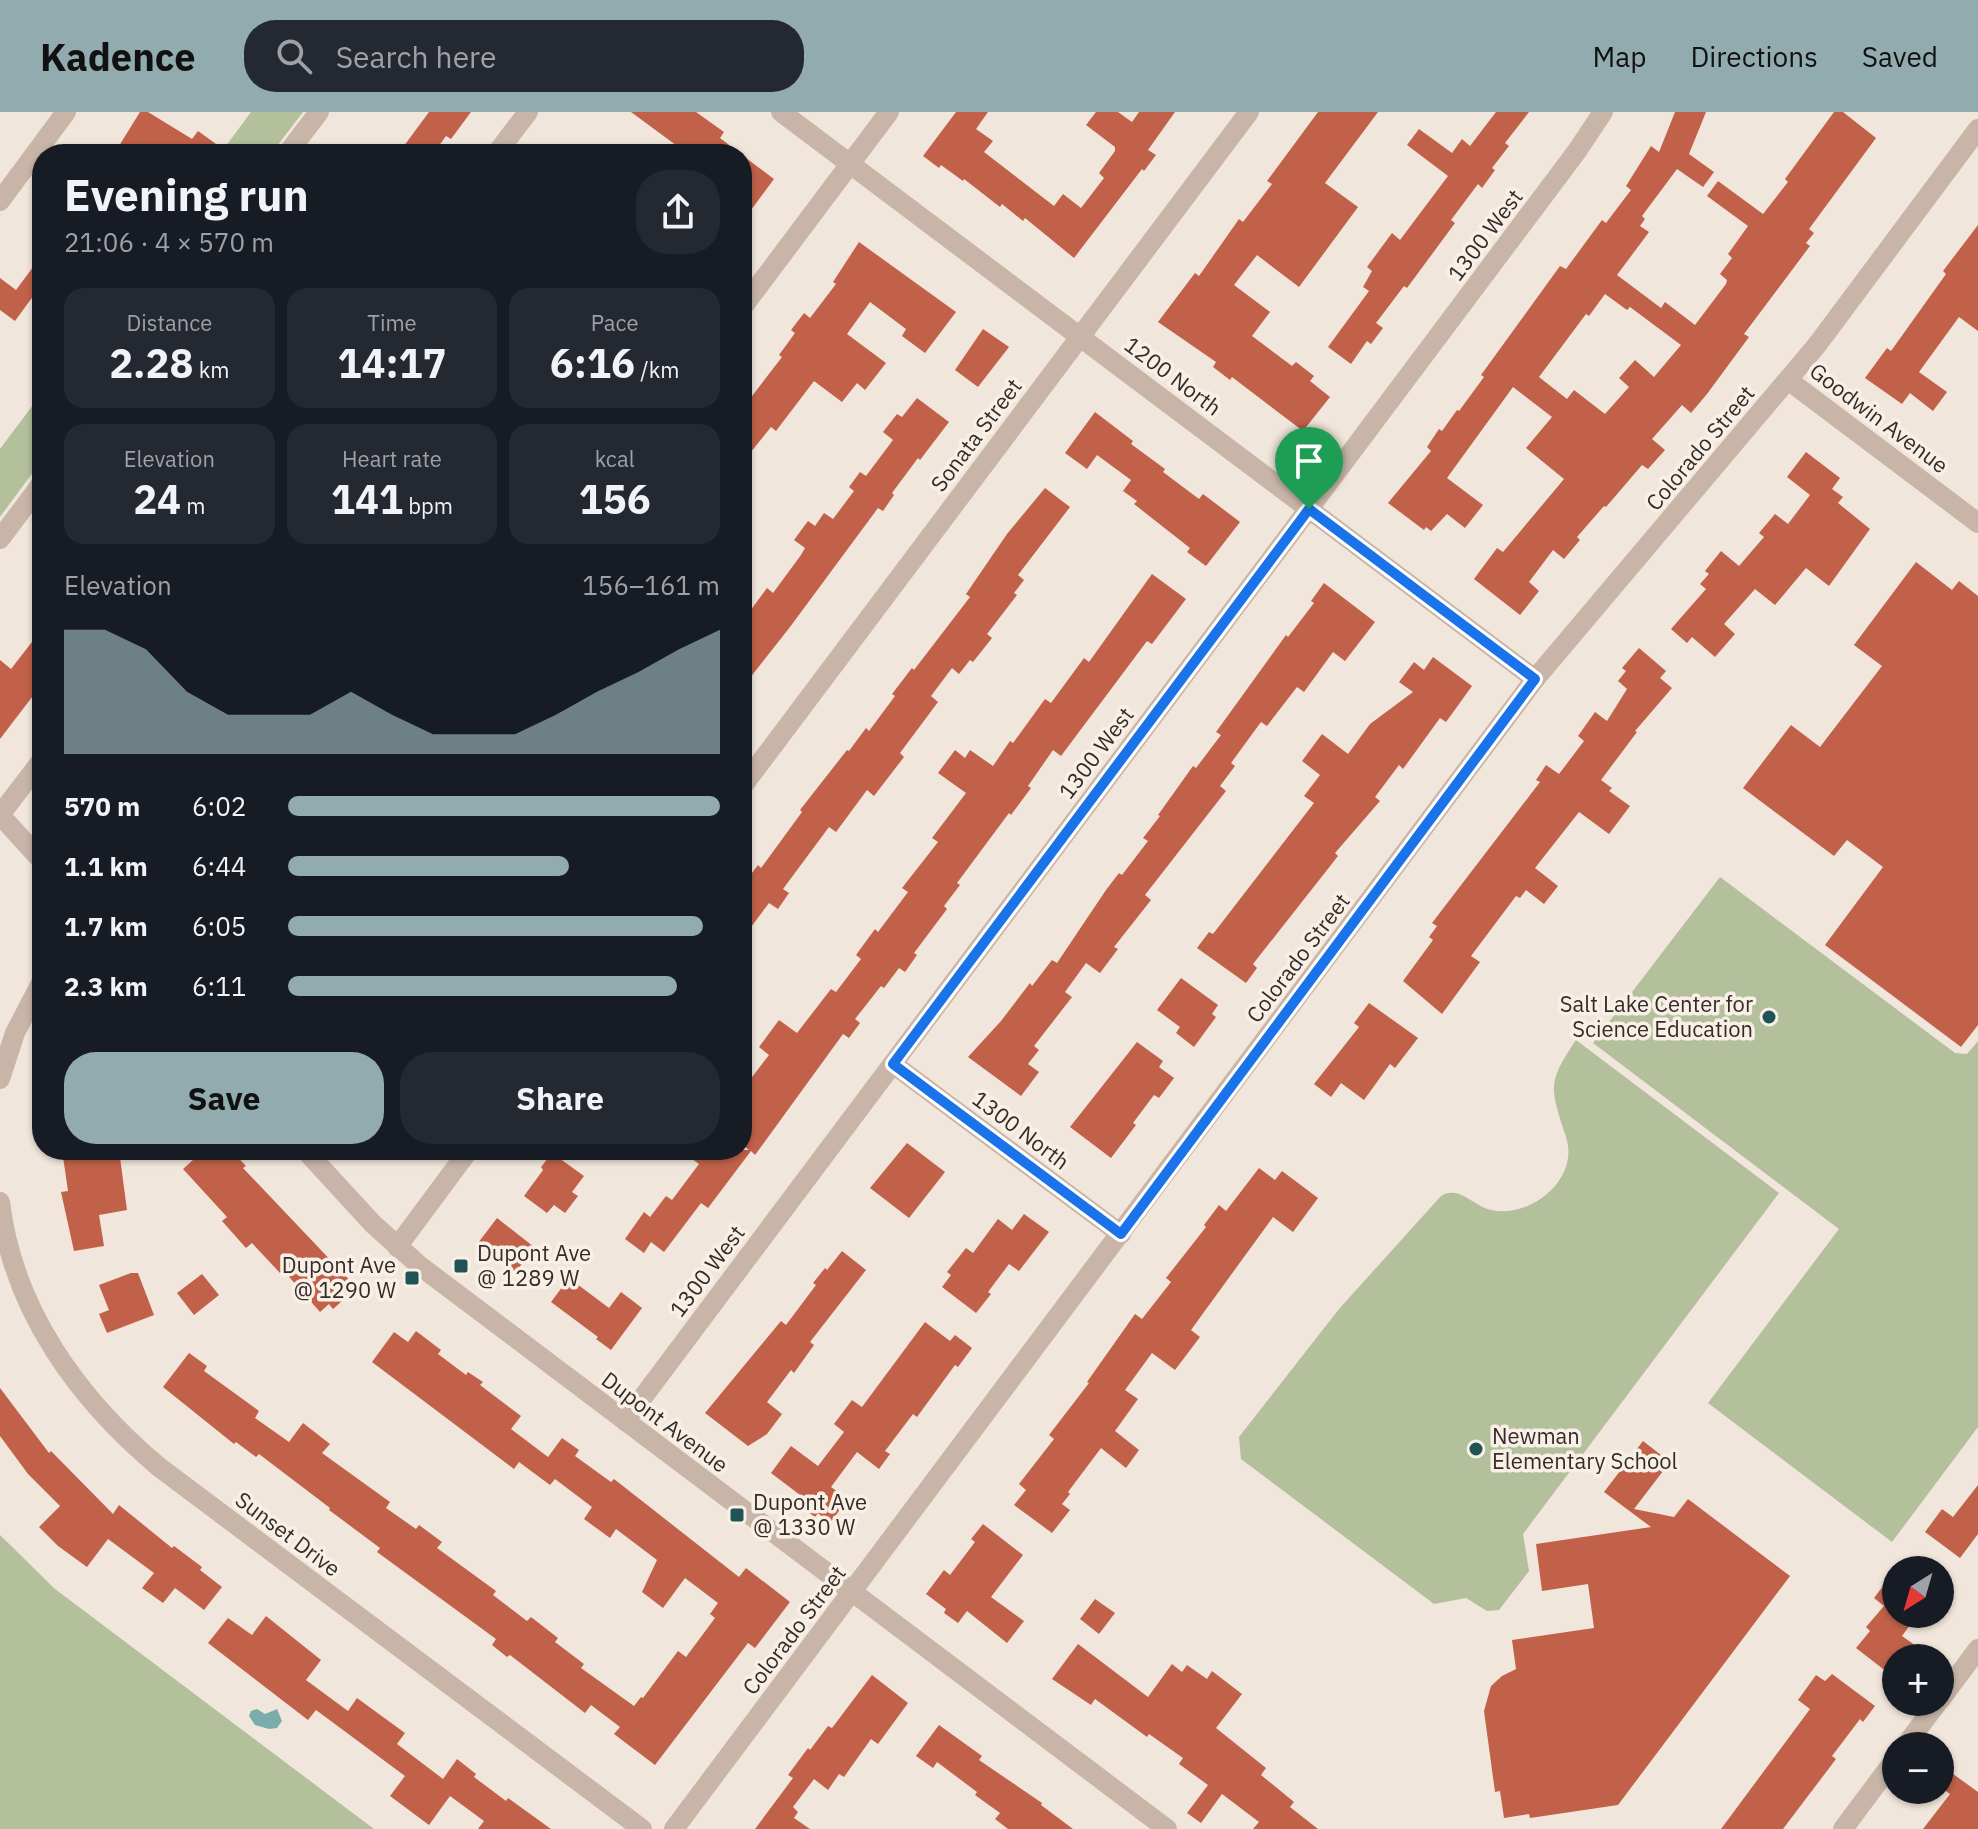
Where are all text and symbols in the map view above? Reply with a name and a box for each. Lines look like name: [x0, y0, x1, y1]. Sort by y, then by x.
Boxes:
search box: [244, 20, 804, 92]
text: Kadence: [40, 32, 196, 81]
icon: search: [272, 34, 316, 78]
text: Search here: [336, 37, 496, 76]
text: Map: [1592, 38, 1646, 75]
text: Directions: [1690, 38, 1818, 75]
text: Saved: [1862, 38, 1938, 75]
text: Evening run: [64, 166, 309, 223]
button: share: [636, 170, 720, 254]
street label: 1300 West: [1441, 183, 1529, 286]
text: 21:06 · 4 × 570 m: [64, 225, 274, 259]
text: Distance: [126, 308, 212, 337]
text: Time: [367, 308, 417, 337]
text: Pace: [591, 308, 639, 337]
street label: 1200 North: [1119, 330, 1228, 422]
text: 2.28: [109, 337, 194, 389]
text: 14:17: [337, 337, 447, 389]
text: 6:16: [550, 337, 635, 389]
text: km: [194, 355, 230, 384]
text: /km: [635, 355, 679, 384]
street label: Goodwin Avenue: [1804, 356, 1954, 479]
street label: Sonata Street: [924, 372, 1028, 497]
street label: Colorado Street: [1639, 379, 1760, 516]
pin: [1275, 427, 1343, 509]
icon: arrive: [1287, 439, 1331, 483]
text: Elevation: [124, 444, 215, 473]
text: Heart rate: [342, 444, 442, 473]
text: kcal: [595, 444, 635, 473]
text: 24: [133, 473, 181, 525]
text: 141: [331, 473, 403, 525]
text: 156: [579, 473, 651, 525]
text: m: [181, 491, 206, 520]
text: bpm: [403, 491, 453, 520]
text: Elevation: [64, 568, 172, 602]
text: 156–161 m: [582, 568, 720, 602]
street label: 1300 West: [1052, 701, 1140, 804]
text: 570 m: [64, 789, 140, 823]
text: 6:02: [192, 789, 246, 823]
text: 1.1 km: [64, 849, 148, 883]
text: 6:44: [192, 849, 246, 883]
street label: Colorado Street: [1239, 887, 1356, 1028]
text: 1.7 km: [64, 909, 148, 943]
text: 6:05: [192, 909, 246, 943]
text: 2.3 km: [64, 969, 148, 1003]
text: 6:11: [192, 969, 246, 1003]
place label: Salt Lake Center for Science Education: [1560, 989, 1753, 1043]
marker: Salt Lake Center for Science Education: [1760, 1008, 1778, 1026]
button: Save: [64, 1052, 384, 1144]
button: Share: [400, 1052, 720, 1144]
street label: 1300 North: [967, 1084, 1076, 1176]
street label: 1300 West: [663, 1219, 751, 1322]
place label: Dupont Ave @ 1289 W: [477, 1238, 591, 1292]
place label: Dupont Ave @ 1290 W: [282, 1250, 396, 1304]
marker: Dupont Ave @ 1289 W: [452, 1257, 470, 1275]
marker: Dupont Ave @ 1290 W: [403, 1269, 421, 1287]
street label: Dupont Avenue: [596, 1365, 734, 1479]
place label: Newman Elementary School: [1492, 1421, 1678, 1475]
marker: Newman Elementary School: [1467, 1440, 1485, 1458]
street label: Sunset Drive: [230, 1485, 347, 1583]
place label: Dupont Ave @ 1330 W: [753, 1487, 867, 1541]
marker: Dupont Ave @ 1330 W: [728, 1506, 746, 1524]
north arrow: [1882, 1556, 1954, 1628]
map controls: [1882, 1556, 1954, 1804]
street label: Colorado Street: [735, 1559, 852, 1700]
button: +: [1882, 1644, 1954, 1716]
button: −: [1882, 1732, 1954, 1804]

